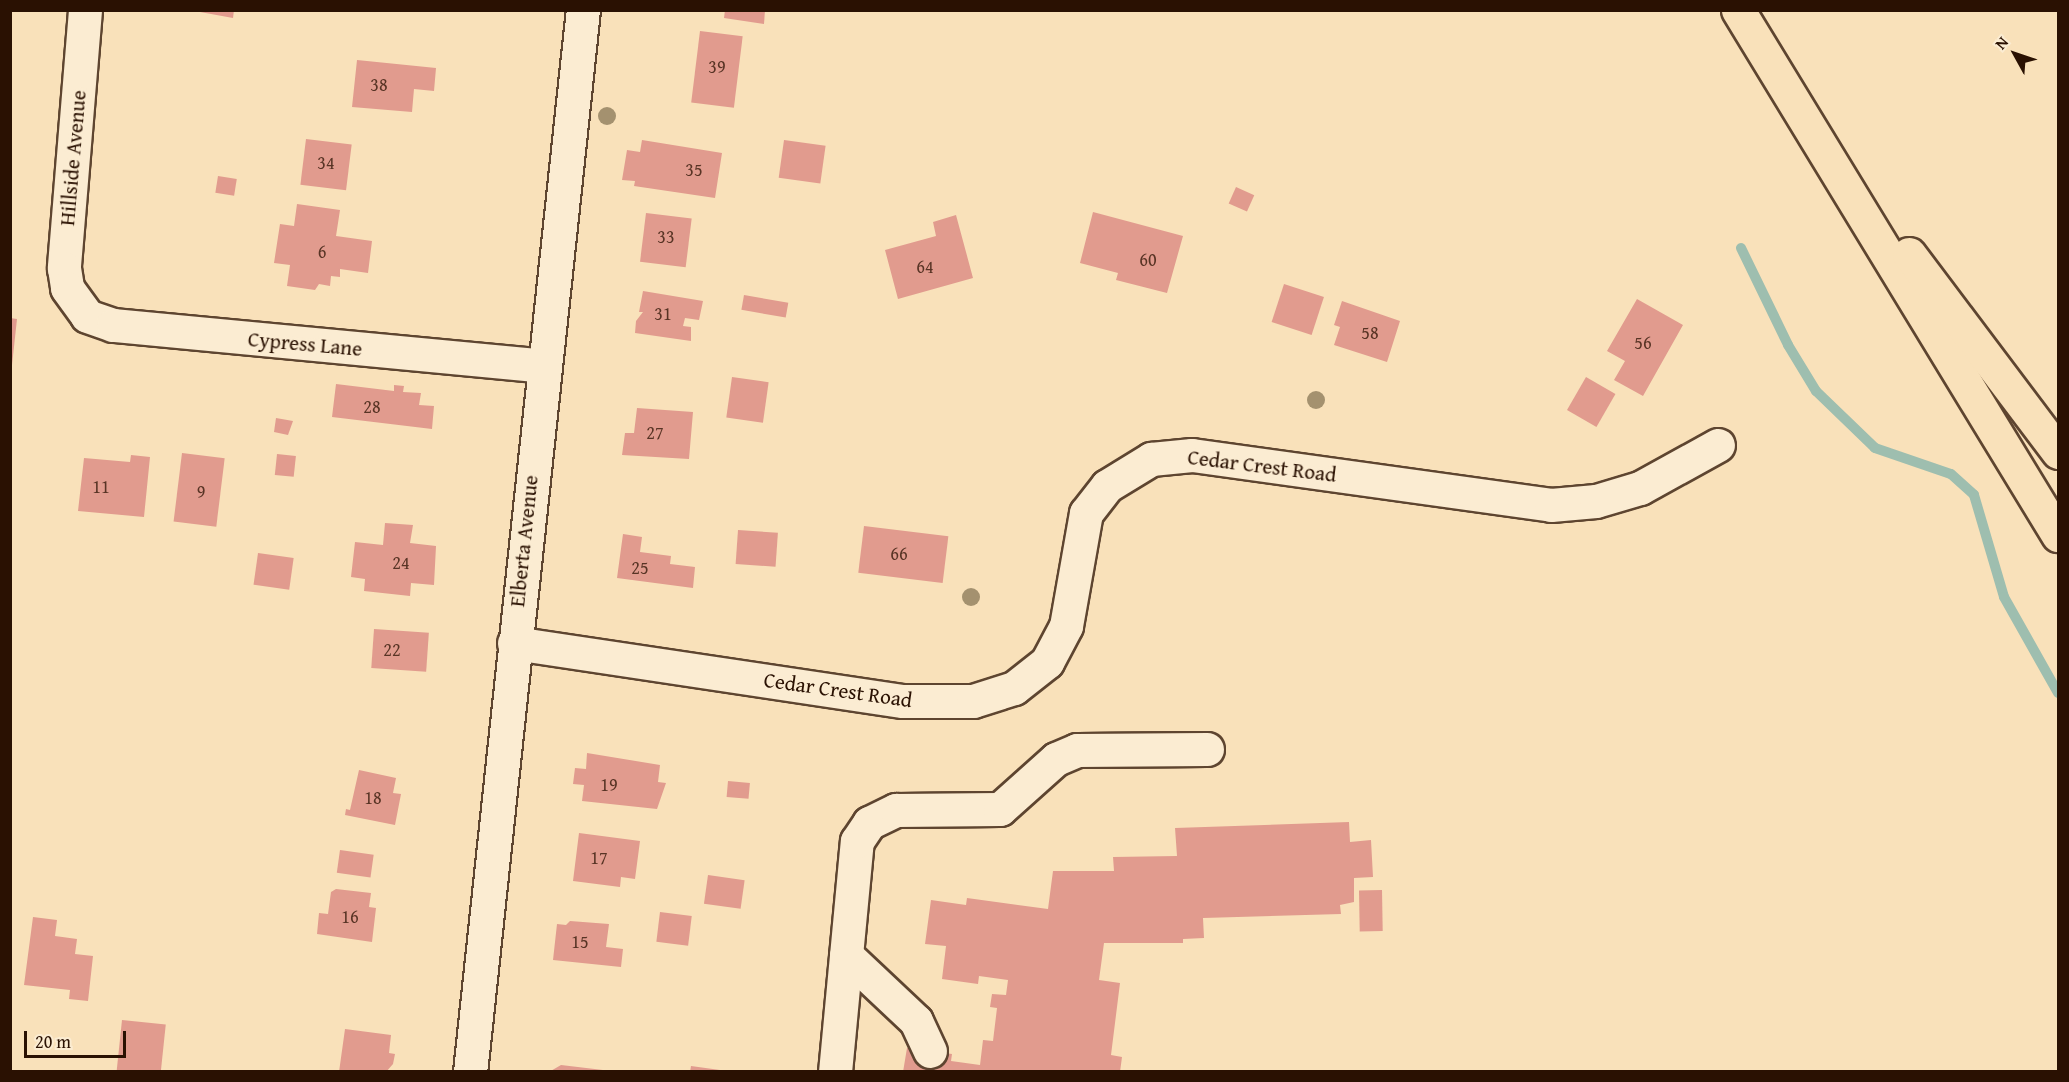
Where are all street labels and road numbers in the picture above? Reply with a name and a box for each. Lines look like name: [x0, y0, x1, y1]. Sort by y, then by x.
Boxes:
street label: Hillside Avenue: [55, 89, 91, 227]
street label: Cypress Lane: [247, 326, 363, 362]
street label: Cedar Crest Road: [1186, 444, 1338, 488]
street label: Elberta Avenue: [505, 474, 543, 608]
street label: Cedar Crest Road: [762, 667, 914, 713]

